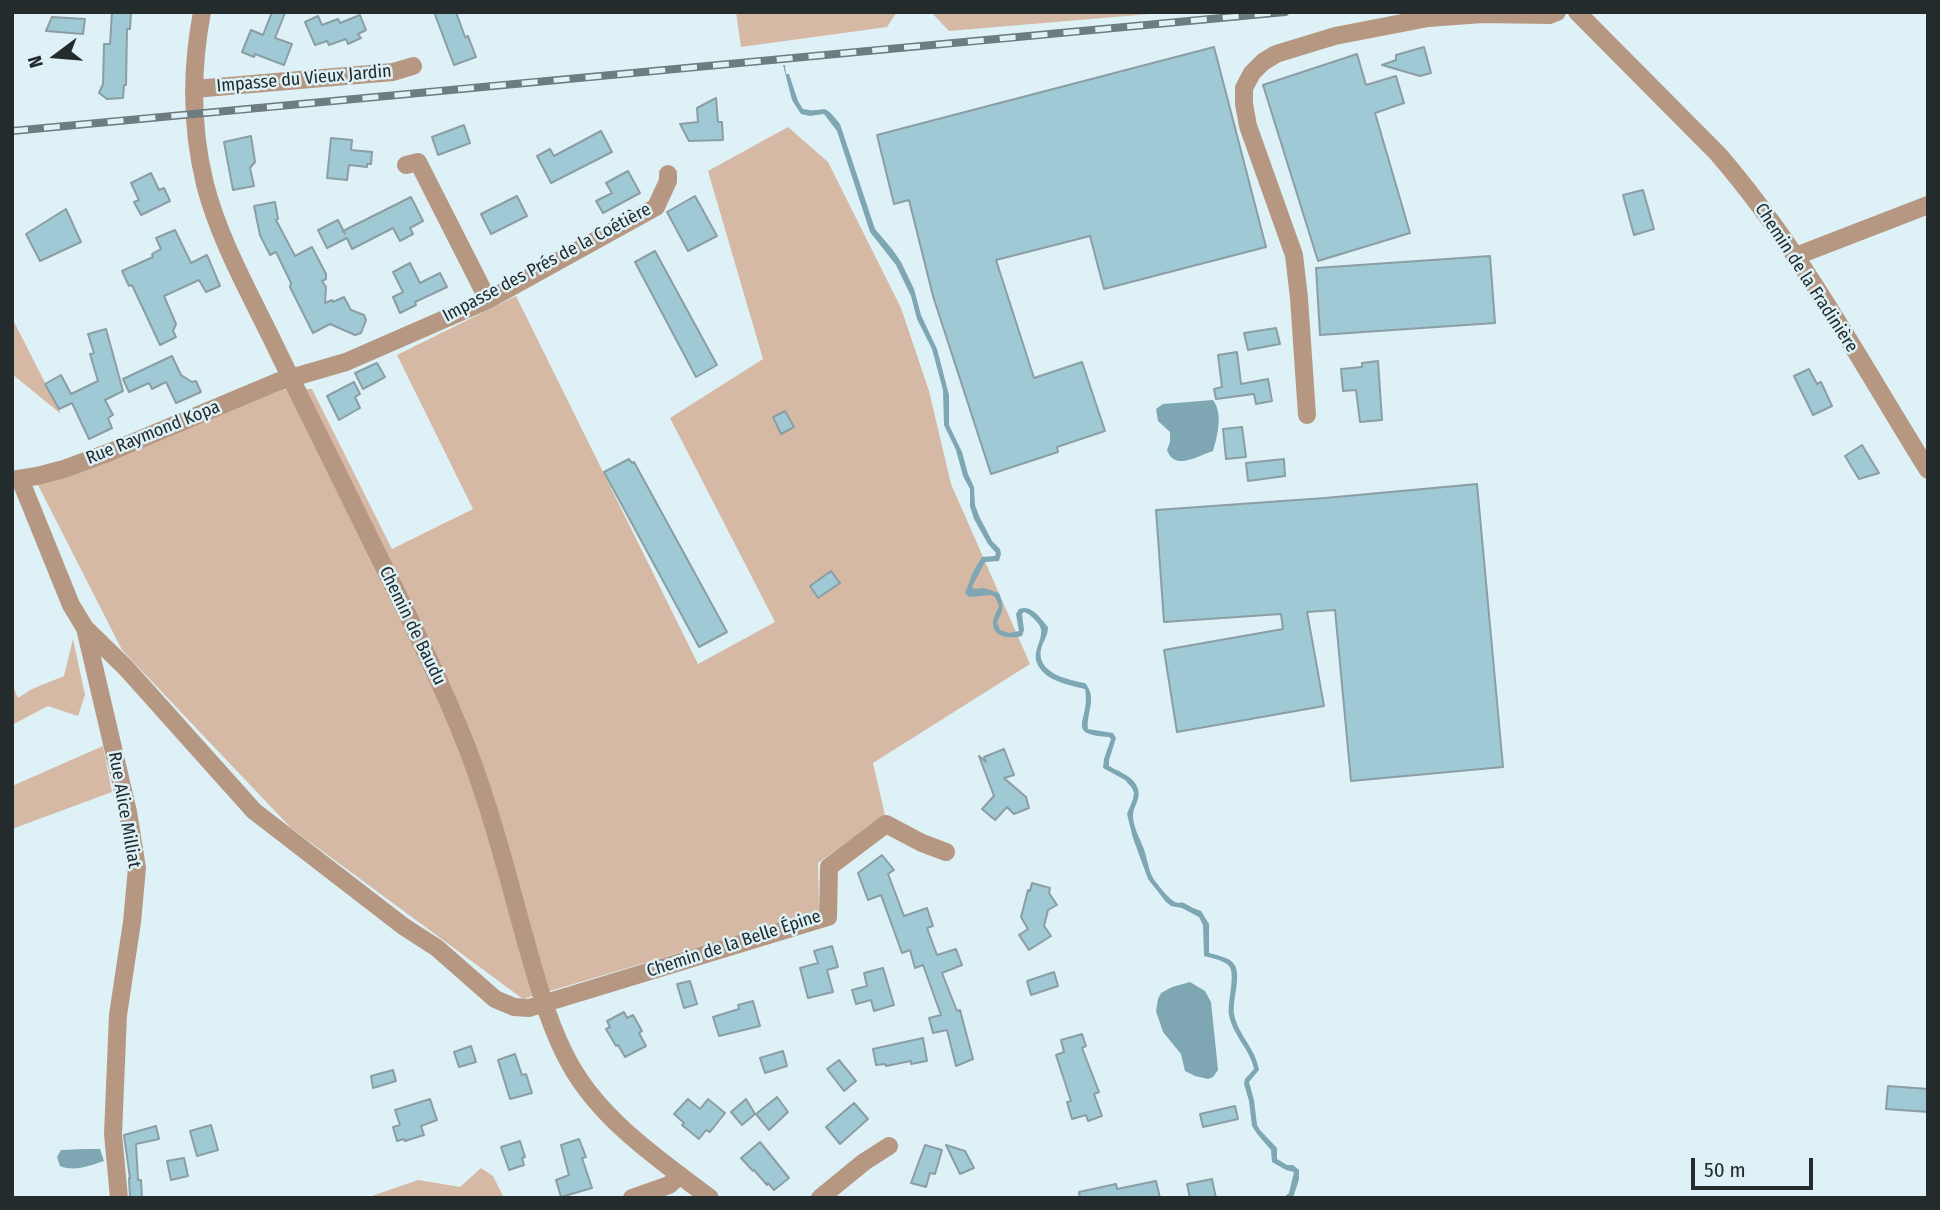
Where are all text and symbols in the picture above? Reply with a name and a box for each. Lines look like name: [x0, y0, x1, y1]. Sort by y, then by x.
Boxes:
north arrow: [21, 21, 91, 91]
text: N: [23, 53, 48, 71]
street label: Impasse du Vieux Jardin: [216, 61, 392, 97]
street label: Impasse des Prés de la Coétière: [439, 199, 655, 327]
street label: Chemin de la Fradinière: [1750, 199, 1862, 357]
street label: Rue Raymond Kopa: [83, 396, 223, 470]
street label: Chemin de Baudu: [374, 563, 450, 689]
street label: Rue Alice Milliat: [103, 750, 145, 870]
street label: Chemin de la Belle Épine: [644, 906, 824, 982]
scale bar: [1695, 1144, 1818, 1188]
text: 50 m: [1704, 1157, 1746, 1183]

